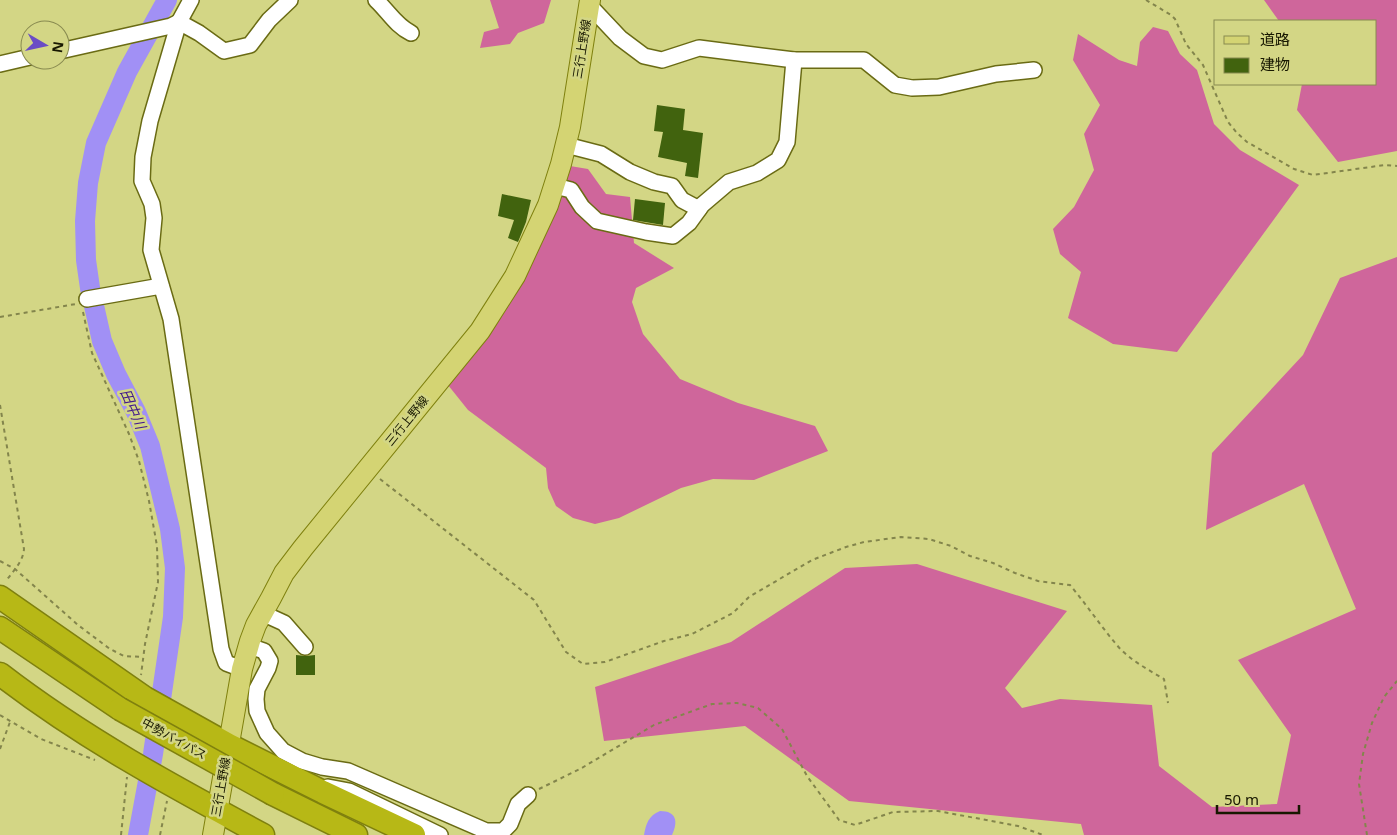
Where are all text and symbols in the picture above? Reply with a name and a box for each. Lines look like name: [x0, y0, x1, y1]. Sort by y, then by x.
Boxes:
street label: 三行上野線: [568, 18, 595, 80]
north arrow: [20, 20, 70, 70]
legend: [1214, 20, 1377, 85]
text: 道路: [1260, 29, 1290, 49]
text: N: [48, 40, 69, 54]
text: 建物: [1260, 54, 1290, 74]
water label: 田中川: [116, 386, 151, 434]
street label: 三行上野線: [381, 392, 432, 449]
street label: 中勢バイパス: [139, 714, 210, 763]
street label: 三行上野線: [207, 756, 234, 818]
scale bar: [1217, 782, 1300, 814]
text: 50 m: [1224, 789, 1259, 809]

